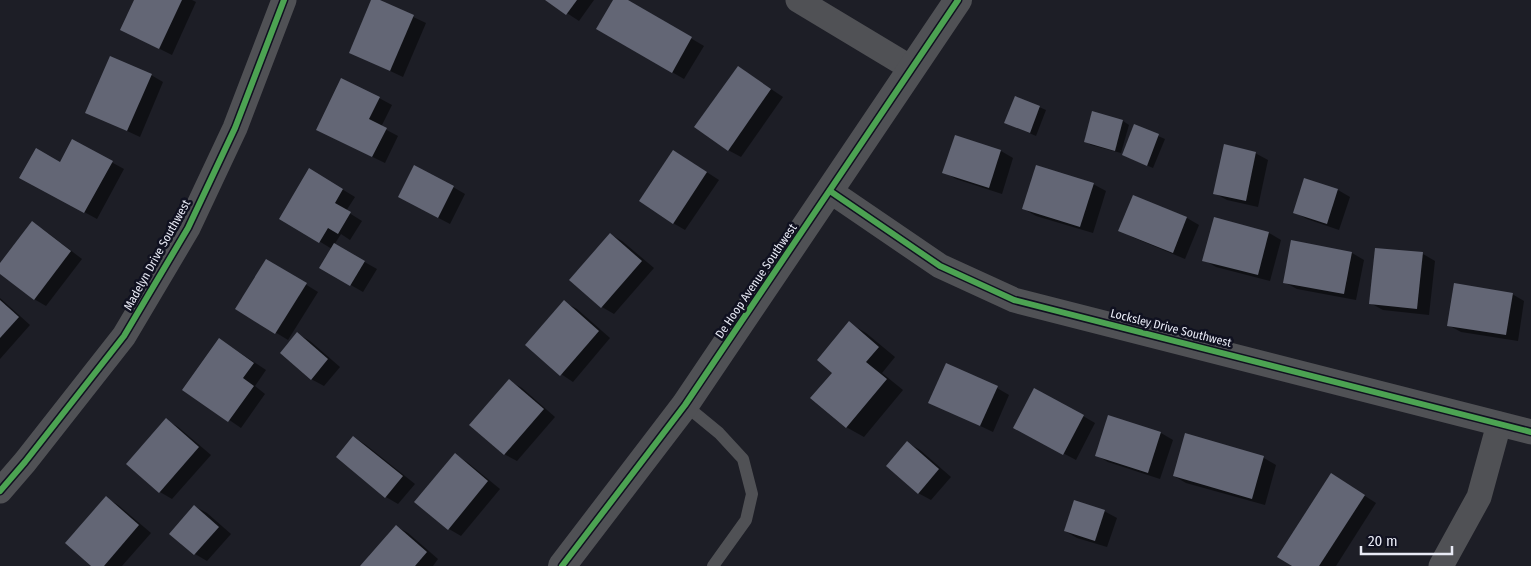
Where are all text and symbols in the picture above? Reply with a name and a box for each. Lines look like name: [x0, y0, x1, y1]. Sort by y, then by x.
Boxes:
street label: Madelyn Drive Southwest: [121, 197, 193, 313]
street label: De Hoop Avenue Southwest: [712, 221, 800, 341]
street label: Locksley Drive Southwest: [1109, 306, 1233, 350]
scale bar: [1361, 524, 1452, 556]
text: 20 m: [1368, 532, 1398, 550]

